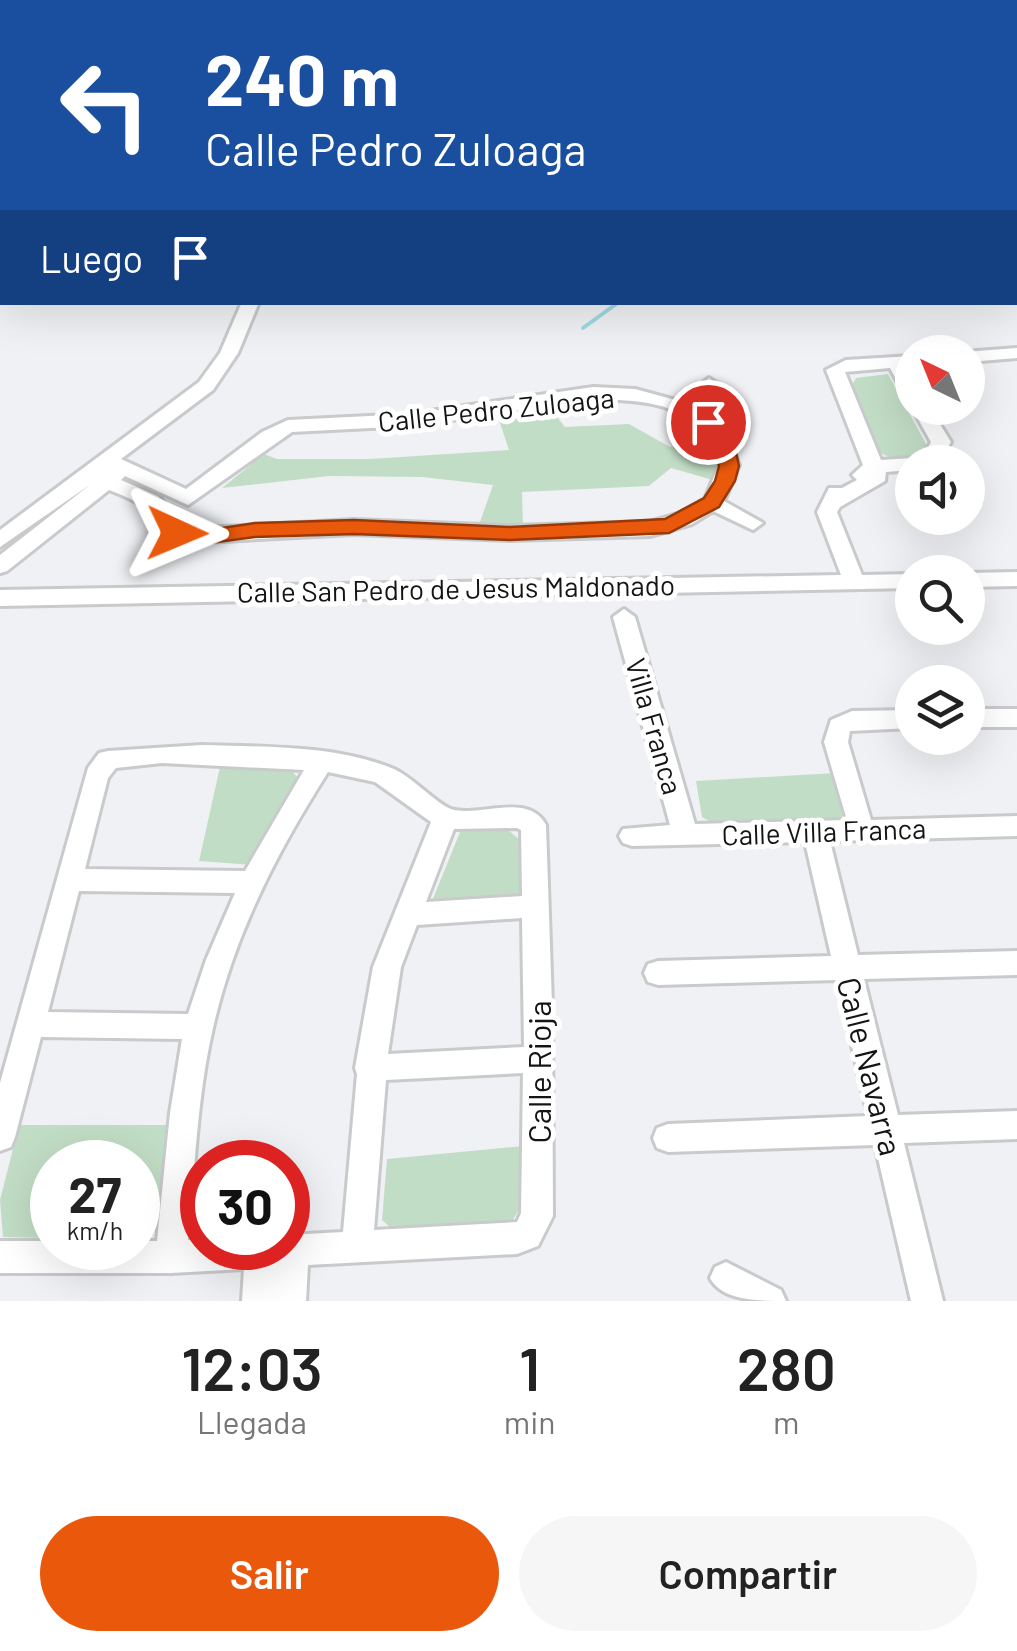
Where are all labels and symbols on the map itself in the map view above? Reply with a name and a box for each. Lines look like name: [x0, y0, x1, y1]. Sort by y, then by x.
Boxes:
north arrow: [895, 335, 985, 425]
street label: Calle Pedro Zuloaga: [376, 380, 616, 438]
pin: [666, 380, 751, 465]
position arrow: [125, 481, 229, 585]
street label: Calle San Pedro de Jesus Maldonado: [237, 567, 675, 609]
street label: Villa Franca: [619, 654, 691, 798]
street label: Calle Villa Franca: [721, 810, 927, 852]
street label: Calle Navarra: [831, 973, 911, 1159]
street label: Calle Rioja: [519, 1000, 557, 1144]
speed limit sign: 30: [180, 1140, 310, 1270]

